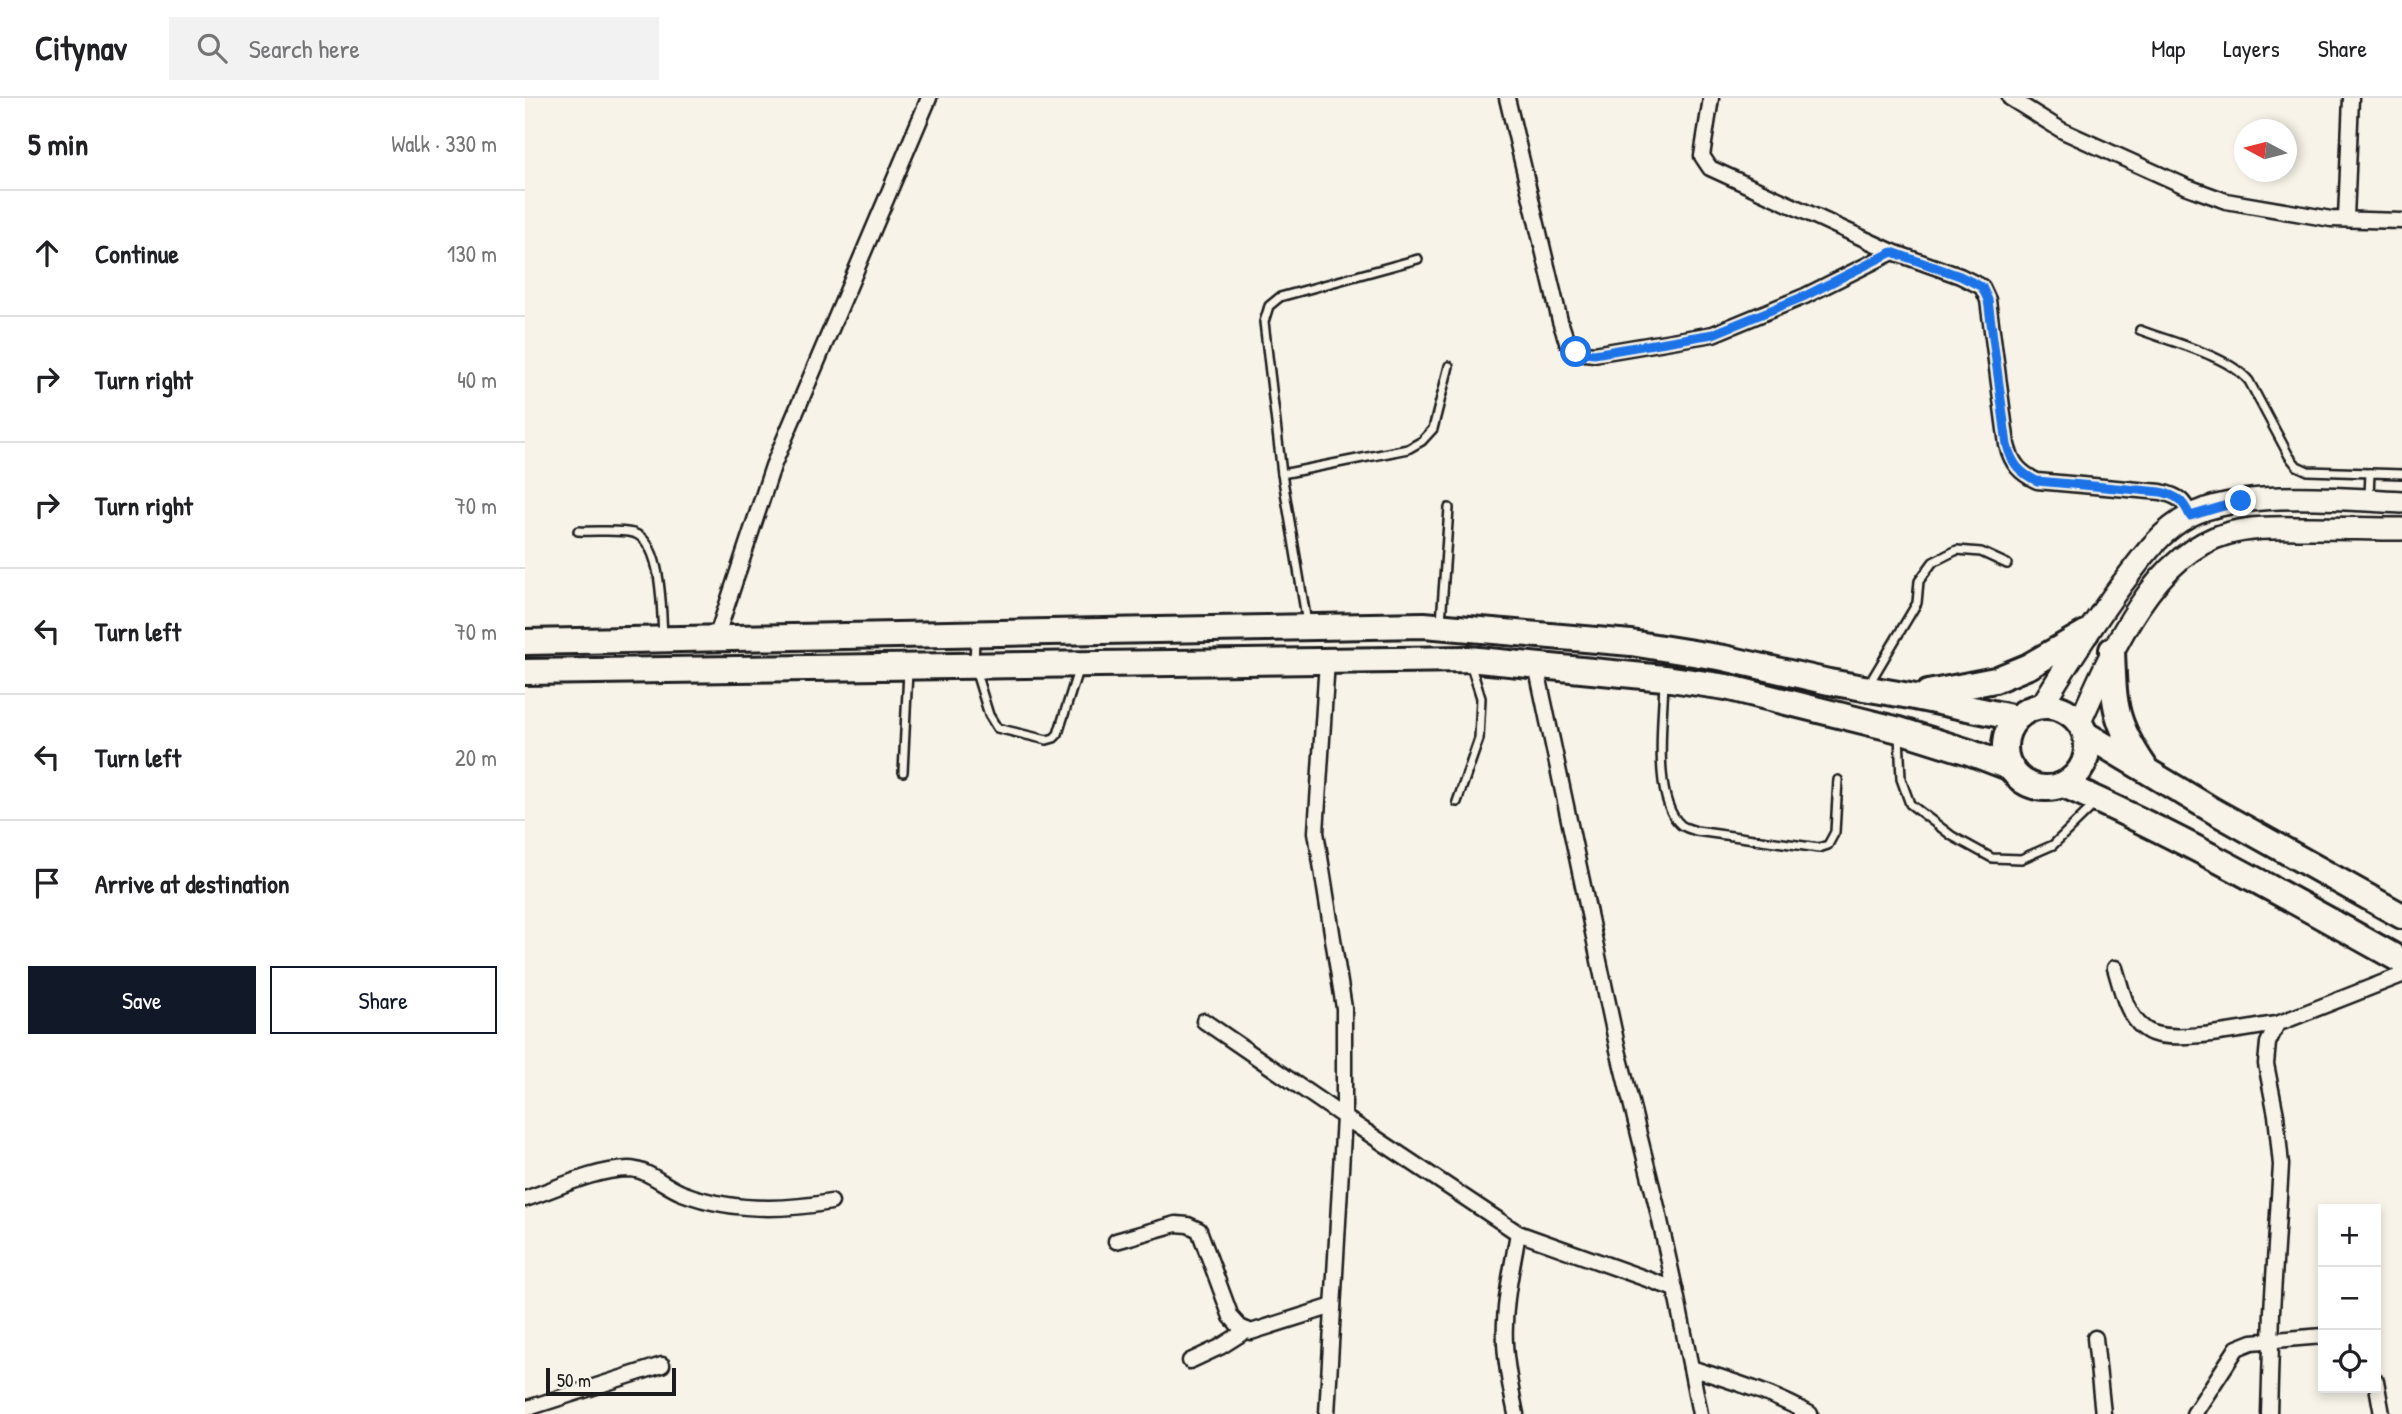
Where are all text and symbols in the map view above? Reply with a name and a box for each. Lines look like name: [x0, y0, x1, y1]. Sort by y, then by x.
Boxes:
search box: [169, 17, 659, 80]
text: Citynav: [35, 26, 127, 70]
icon: search: [193, 29, 231, 67]
text: Search here: [249, 31, 360, 66]
text: Map: [2151, 32, 2185, 64]
text: Layers: [2223, 32, 2280, 64]
text: Share: [2318, 32, 2367, 64]
north arrow: [2234, 119, 2297, 182]
text: 5 min: [28, 124, 88, 164]
text: Walk · 330 m: [391, 128, 497, 159]
icon: ahead: [28, 234, 66, 272]
text: Continue: [95, 236, 179, 271]
text: 130 m: [447, 238, 497, 269]
route start: [1560, 336, 1591, 367]
icon: right: [28, 360, 66, 398]
text: Turn right: [95, 362, 193, 397]
text: 40 m: [457, 364, 497, 395]
route end: [2225, 485, 2256, 516]
icon: right: [28, 486, 66, 524]
text: Turn right: [95, 488, 193, 523]
text: 70 m: [454, 490, 497, 521]
icon: left: [28, 612, 66, 650]
text: Turn left: [95, 614, 181, 649]
text: 70 m: [454, 616, 497, 647]
icon: left: [28, 738, 66, 776]
text: Turn left: [95, 740, 181, 775]
text: 20 m: [455, 742, 497, 773]
icon: arrive: [28, 864, 66, 902]
text: Arrive at destination: [95, 866, 290, 901]
button: Save: [28, 966, 256, 1034]
button: Share: [270, 966, 497, 1034]
map controls: [2318, 1204, 2381, 1393]
button: +: [2318, 1204, 2381, 1267]
button: −: [2318, 1267, 2381, 1330]
button: locate: [2318, 1330, 2381, 1393]
scale bar: [546, 1365, 675, 1397]
text: 50 m: [557, 1367, 591, 1393]

